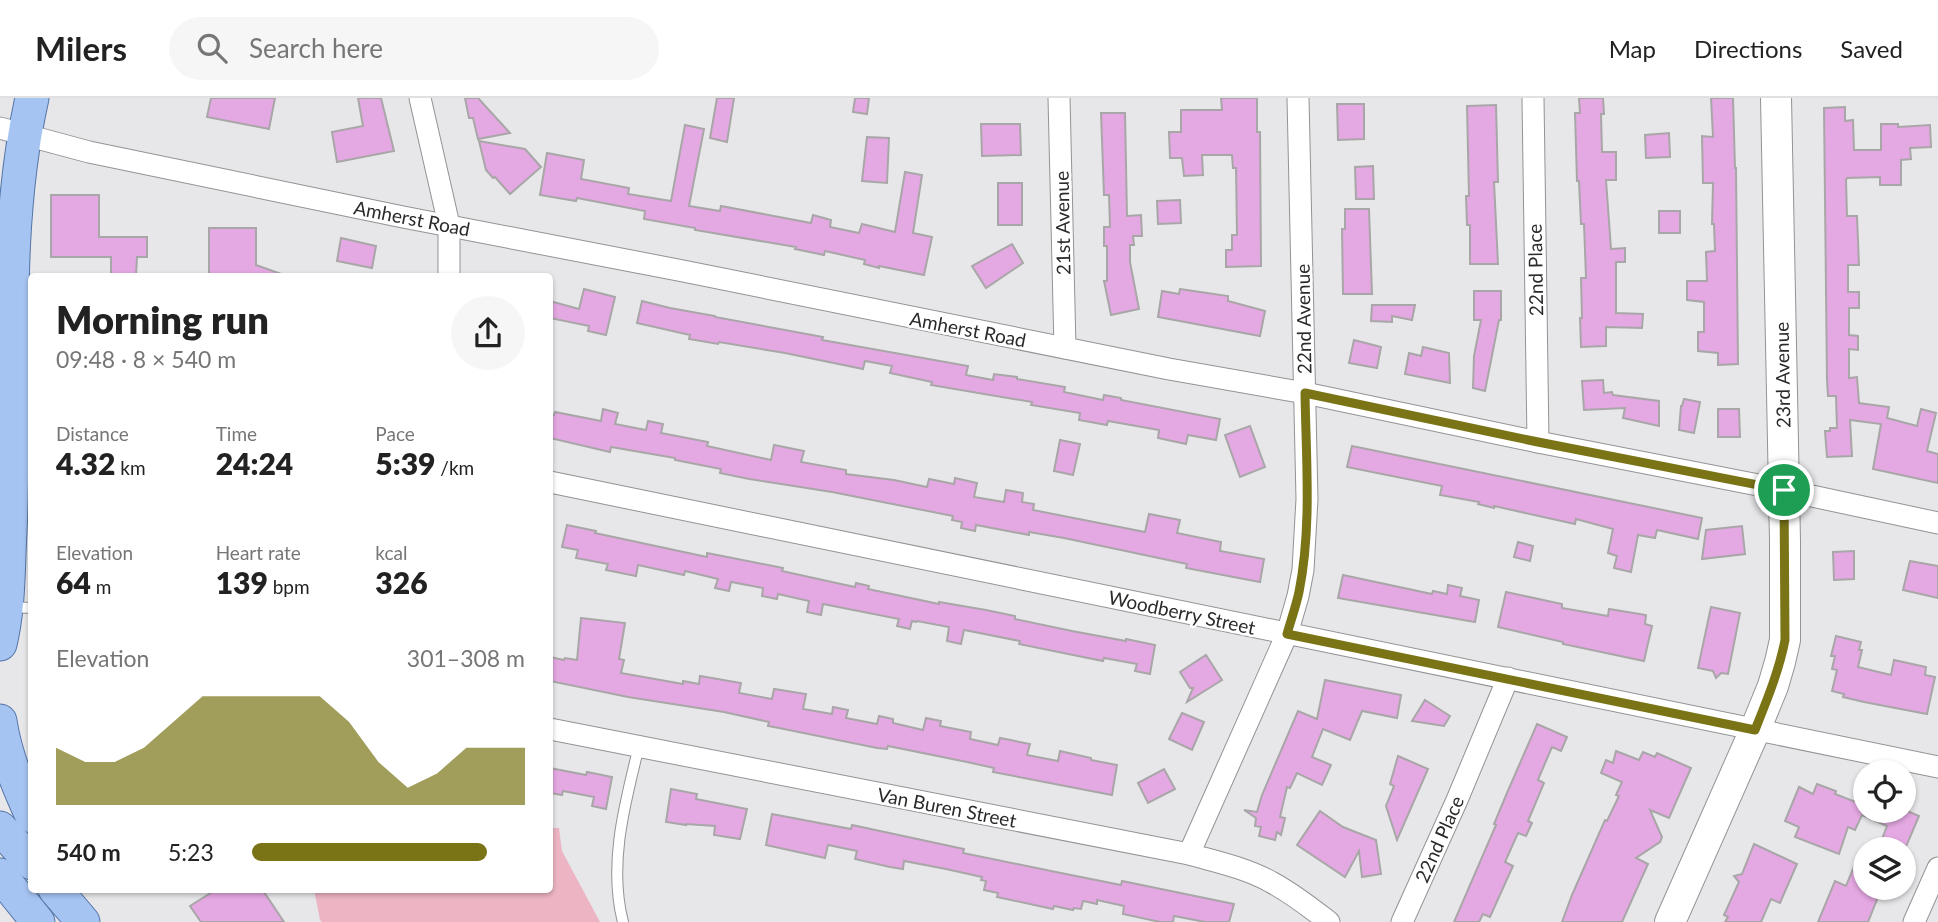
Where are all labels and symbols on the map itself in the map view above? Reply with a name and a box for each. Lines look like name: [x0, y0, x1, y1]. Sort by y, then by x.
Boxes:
street label: 21st Avenue: [1050, 171, 1074, 275]
street label: Amherst Road: [352, 195, 472, 241]
street label: 22nd Place: [1523, 224, 1547, 316]
street label: 22nd Avenue: [1291, 264, 1315, 374]
street label: Amherst Road: [908, 306, 1028, 352]
street label: 23rd Avenue: [1770, 322, 1794, 428]
pin: [1754, 460, 1814, 520]
street label: Woodberry Street: [1106, 585, 1258, 639]
street label: Van Buren Street: [876, 782, 1019, 832]
street label: 22nd Place: [1410, 792, 1468, 886]

